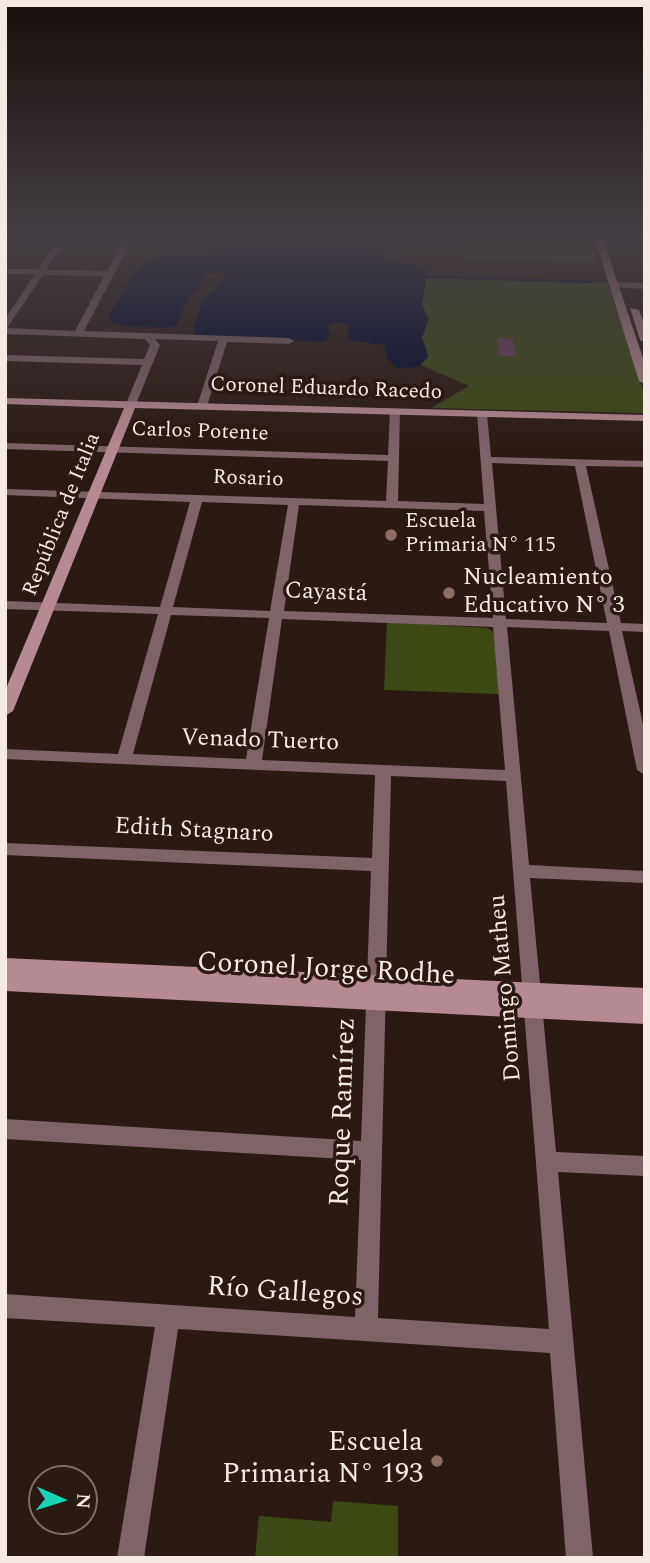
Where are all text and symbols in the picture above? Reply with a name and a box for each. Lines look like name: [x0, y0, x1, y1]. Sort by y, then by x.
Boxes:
street label: Coronel Eduardo Racedo: [210, 373, 442, 407]
street label: Carlos Potente: [131, 418, 269, 448]
street label: República de Italia: [19, 430, 107, 600]
street label: Rosario: [212, 466, 284, 494]
place label: Escuela Primaria N° 115: [405, 510, 556, 560]
marker: Escuela Primaria N° 115: [383, 527, 399, 543]
place label: Nucleamiento Educativo N° 3: [463, 565, 624, 621]
street label: Cayastá: [284, 578, 368, 610]
marker: Nucleamiento Educativo N° 3: [441, 585, 457, 601]
street label: Venado Tuerto: [180, 725, 340, 759]
street label: Edith Stagnaro: [114, 813, 274, 851]
street label: Domingo Matheu: [484, 893, 530, 1083]
street label: Coronel Jorge Rodhe: [196, 947, 456, 995]
street label: Roque Ramírez: [325, 1017, 365, 1207]
street label: Río Gallegos: [206, 1272, 364, 1316]
place label: Escuela Primaria N° 193: [222, 1428, 423, 1494]
marker: Escuela Primaria N° 193: [429, 1453, 445, 1469]
north arrow: [28, 1465, 98, 1535]
text: N: [68, 1493, 97, 1510]

